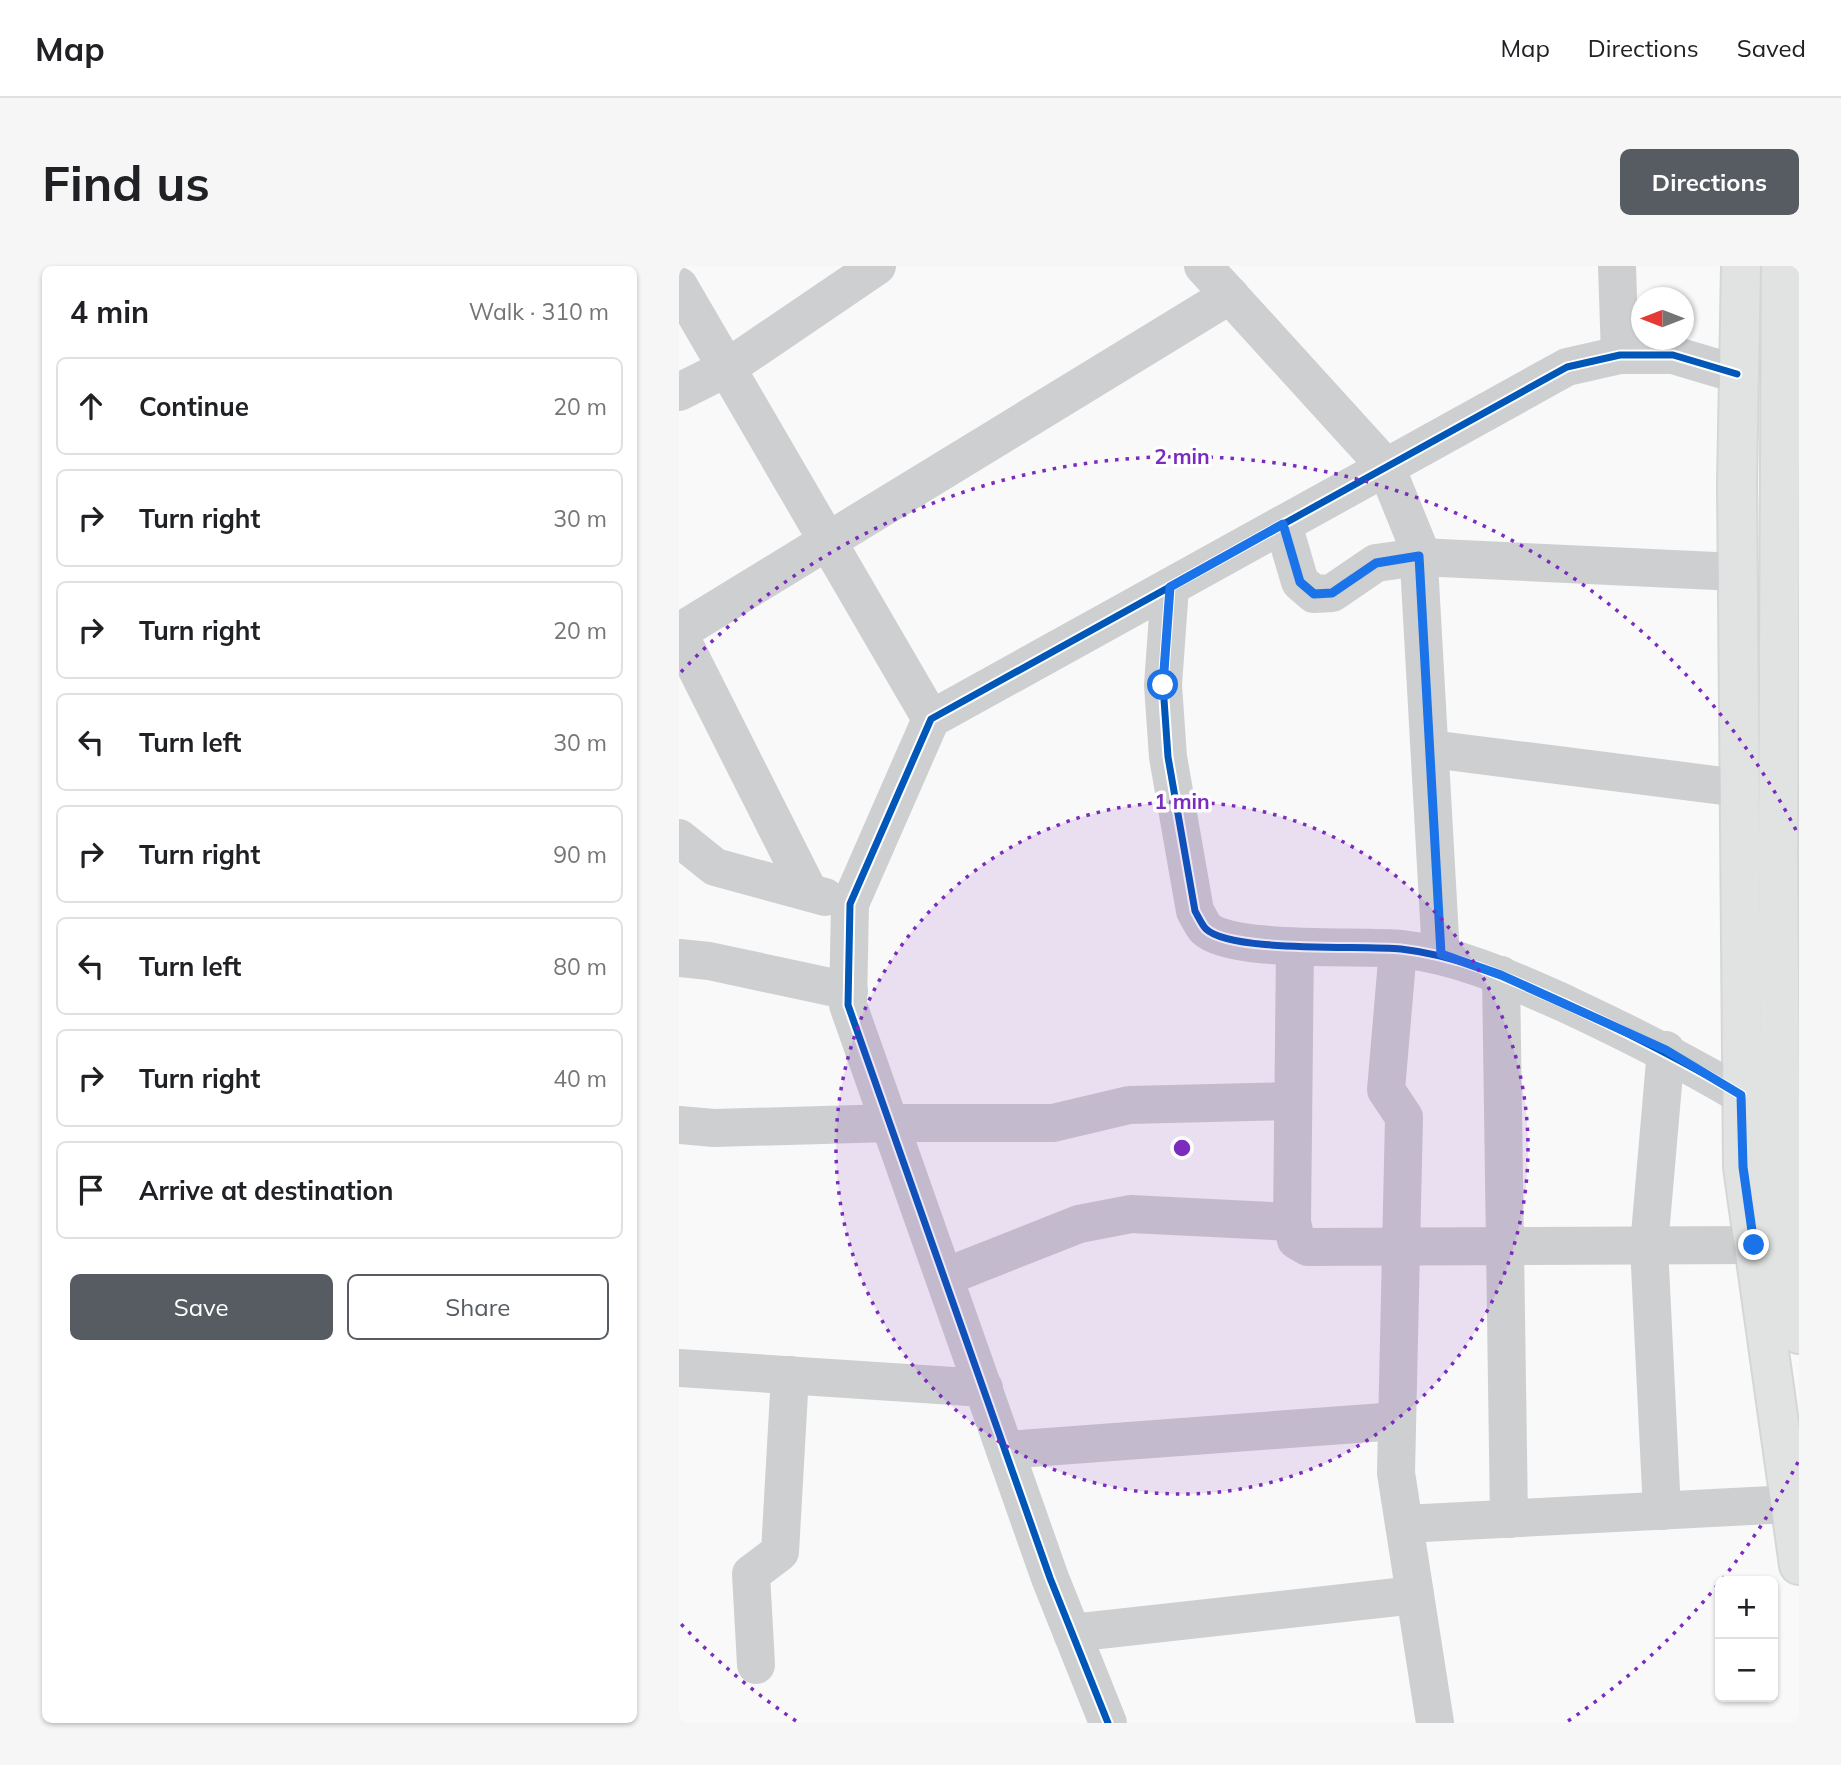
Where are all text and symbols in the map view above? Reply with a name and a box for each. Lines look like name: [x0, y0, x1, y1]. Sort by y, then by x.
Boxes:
text: Map: [35, 28, 105, 69]
text: Map: [1500, 33, 1550, 63]
text: Directions: [1588, 33, 1699, 63]
text: Saved: [1737, 33, 1806, 63]
button: Directions: [1620, 149, 1799, 215]
text: Find us: [42, 152, 210, 213]
north arrow: [1631, 287, 1694, 350]
text: 4 min: [70, 293, 149, 331]
text: Walk · 310 m: [469, 297, 609, 326]
icon: ahead: [72, 387, 110, 425]
text: Continue: [139, 390, 249, 423]
text: 20 m: [553, 392, 607, 421]
text: 2 min: [1154, 443, 1210, 469]
icon: right: [72, 499, 110, 537]
text: Turn right: [139, 502, 260, 535]
text: 30 m: [553, 504, 607, 533]
icon: right: [72, 611, 110, 649]
text: Turn right: [139, 614, 260, 647]
text: 20 m: [553, 616, 607, 645]
route start: [1147, 669, 1178, 700]
icon: left: [72, 723, 110, 761]
text: Turn left: [139, 726, 241, 759]
text: 30 m: [553, 728, 607, 757]
text: 1 min: [1154, 788, 1210, 814]
icon: right: [72, 835, 110, 873]
text: Turn right: [139, 838, 260, 871]
text: 90 m: [553, 840, 607, 869]
icon: left: [72, 947, 110, 985]
text: Turn left: [139, 950, 241, 983]
text: 80 m: [553, 952, 607, 981]
icon: right: [72, 1059, 110, 1097]
text: Turn right: [139, 1062, 260, 1095]
text: 40 m: [553, 1064, 607, 1093]
centre of rings: [1170, 1136, 1194, 1160]
icon: arrive: [72, 1171, 110, 1209]
text: Arrive at destination: [139, 1174, 394, 1207]
route end: [1738, 1229, 1769, 1260]
button: Save: [70, 1274, 333, 1340]
button: Share: [347, 1274, 609, 1340]
map controls: [1715, 1576, 1778, 1702]
button: +: [1715, 1576, 1778, 1639]
button: −: [1715, 1639, 1778, 1702]

